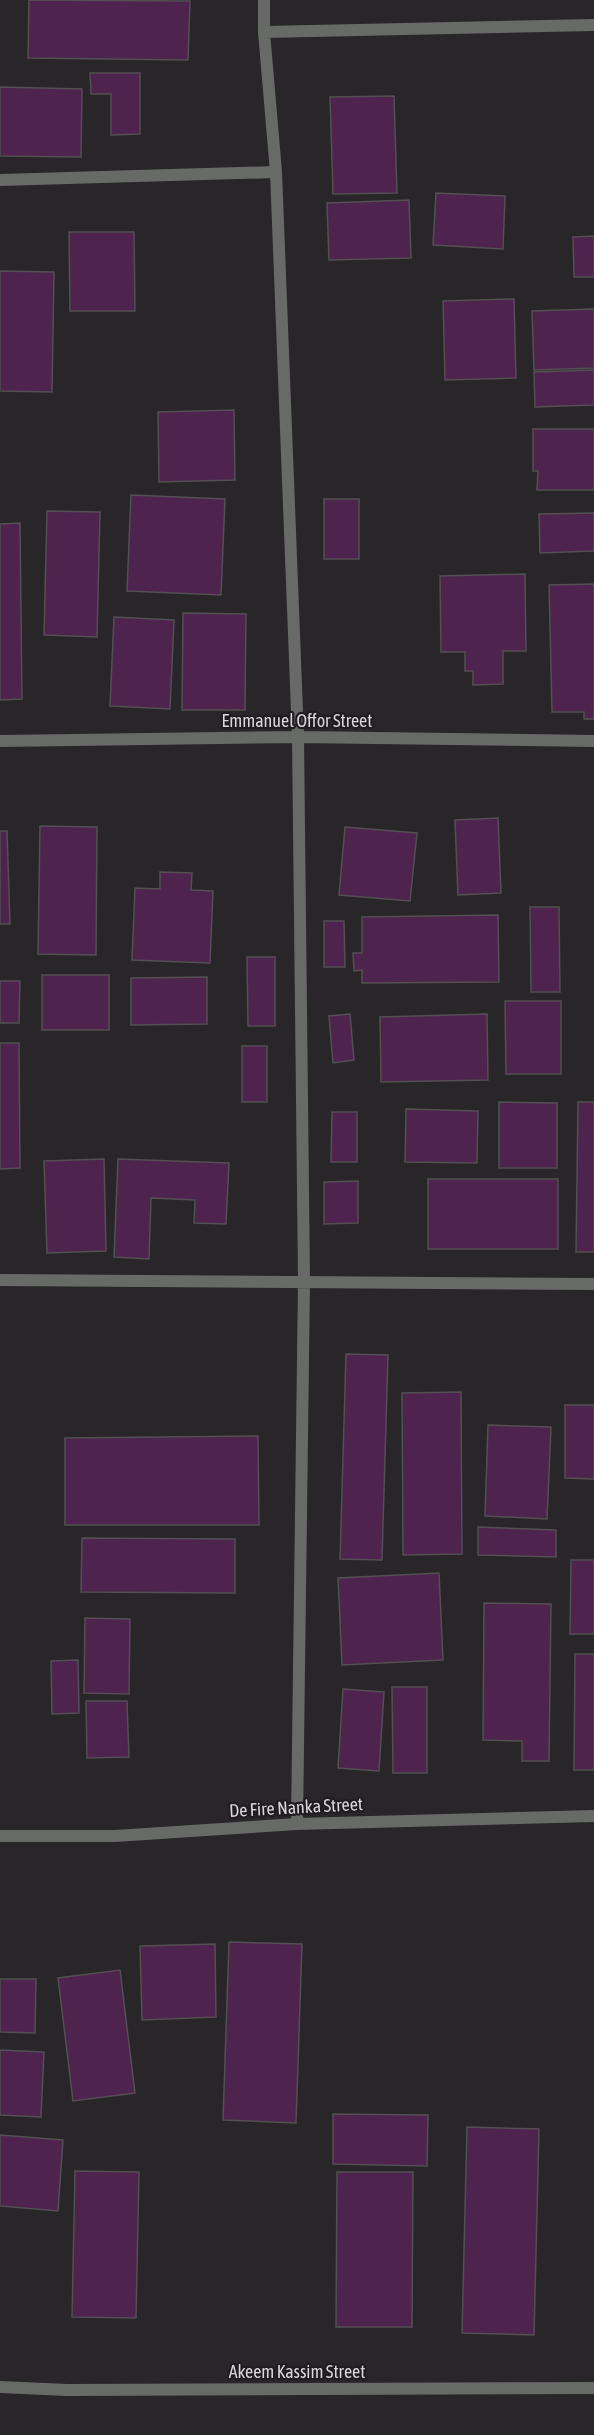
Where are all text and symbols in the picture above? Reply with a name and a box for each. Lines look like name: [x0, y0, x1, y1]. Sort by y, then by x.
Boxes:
street label: Emmanuel Offor Street: [222, 710, 372, 731]
street label: De Fire Nanka Street: [229, 1793, 363, 1821]
street label: Akeem Kassim Street: [229, 2361, 365, 2382]

